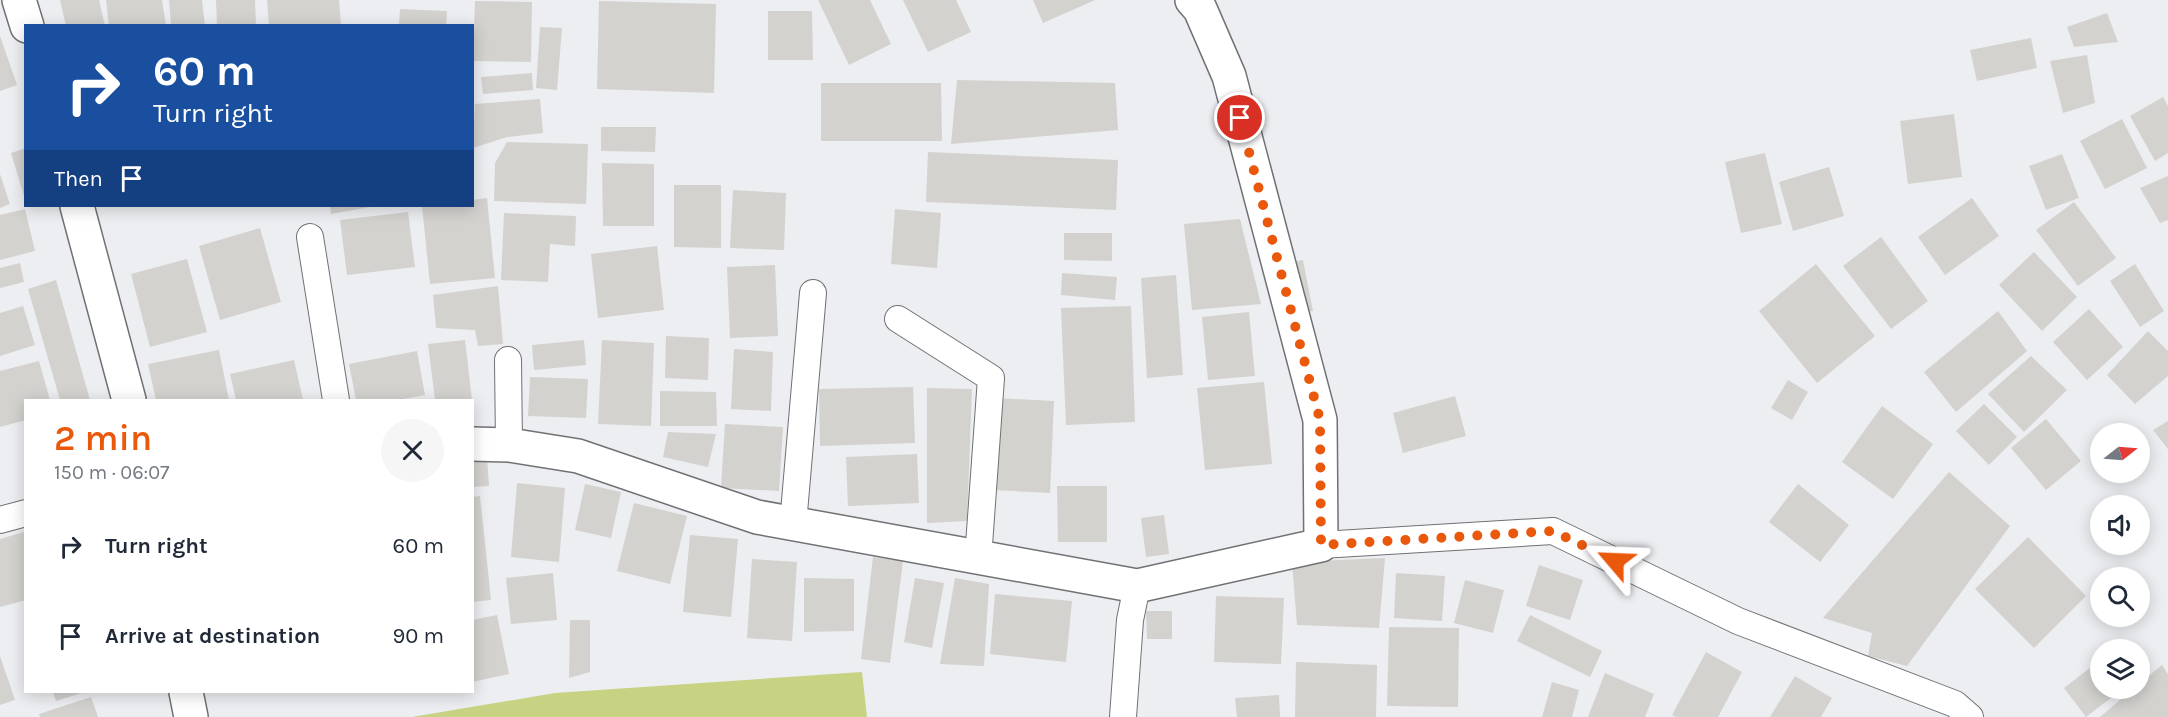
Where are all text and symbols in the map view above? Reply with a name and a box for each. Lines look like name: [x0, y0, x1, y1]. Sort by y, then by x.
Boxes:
text: 60 m: [153, 46, 256, 96]
icon: right: [54, 48, 132, 126]
pin: [1214, 92, 1265, 143]
text: Turn right: [153, 97, 273, 129]
icon: arrive: [1223, 101, 1256, 134]
icon: arrive: [115, 162, 148, 195]
text: Then: [54, 166, 103, 192]
text: 2 min: [54, 417, 152, 459]
button: close: [381, 419, 444, 482]
north arrow: [2090, 423, 2150, 483]
map controls: [2090, 423, 2150, 699]
text: 150 m · 06:07: [54, 461, 170, 484]
button: sound: [2090, 495, 2150, 555]
position arrow: [1583, 529, 1647, 593]
icon: right: [54, 530, 87, 563]
text: Turn right: [105, 533, 208, 559]
text: 60 m: [393, 533, 444, 559]
button: search: [2090, 567, 2150, 627]
icon: arrive: [54, 620, 87, 653]
text: Arrive at destination: [105, 623, 320, 649]
text: 90 m: [392, 623, 444, 649]
button: layers: [2090, 639, 2150, 699]

